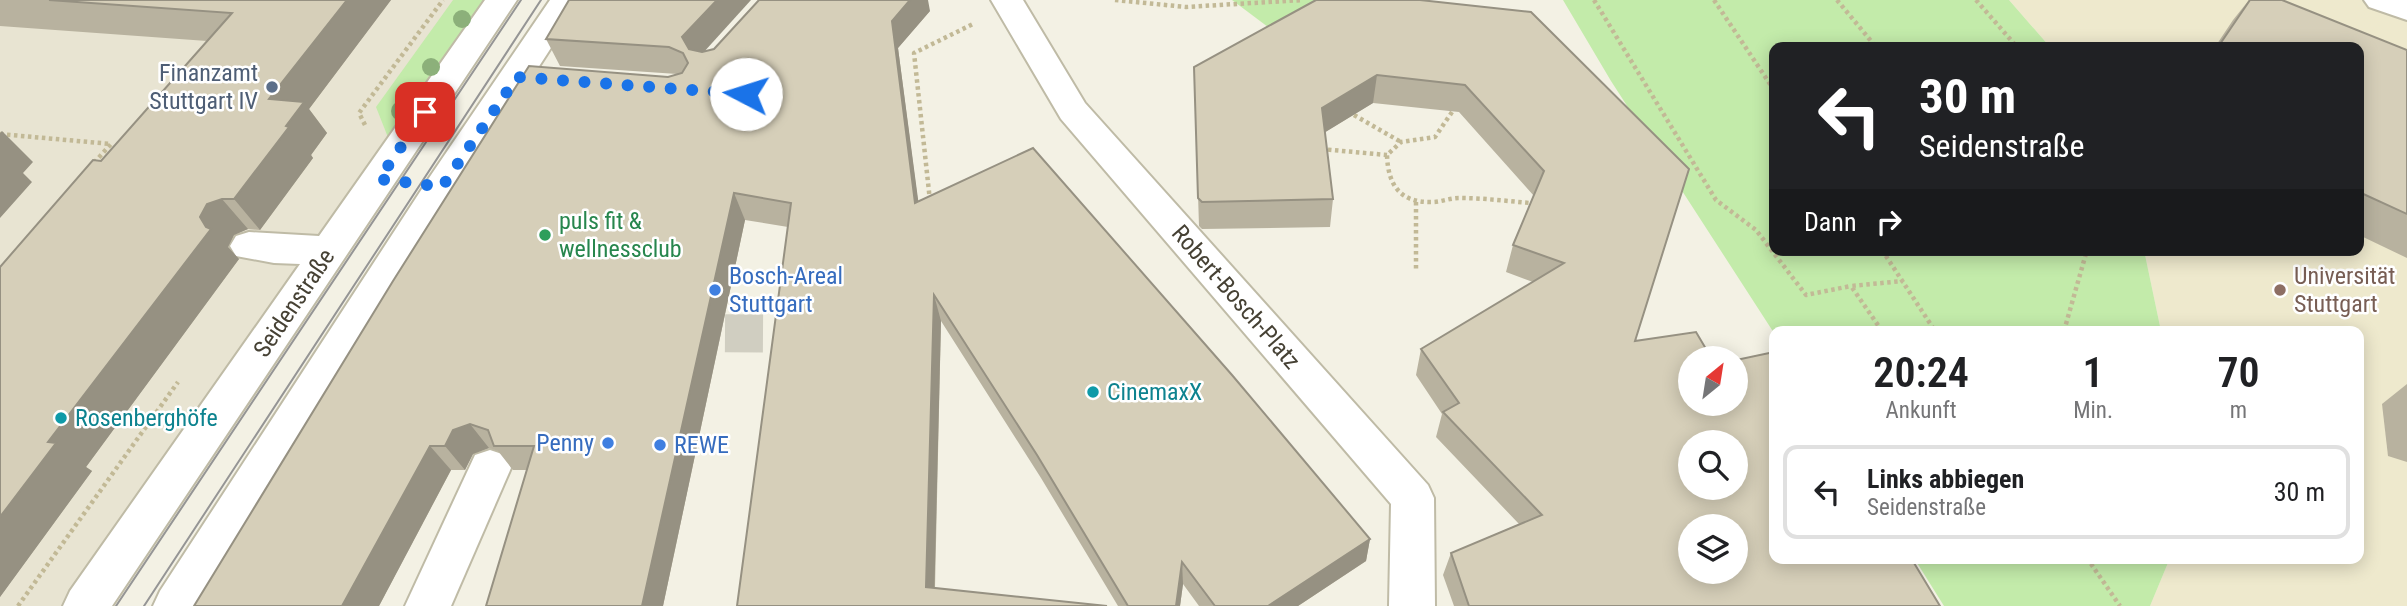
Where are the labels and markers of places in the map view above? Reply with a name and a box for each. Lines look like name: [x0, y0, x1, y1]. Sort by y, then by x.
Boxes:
place label: Finanzamt Stuttgart IV: [149, 59, 258, 115]
marker: Finanzamt Stuttgart IV: [264, 79, 280, 95]
pin: [395, 82, 455, 142]
place label: puls fit & wellnessclub: [559, 207, 682, 263]
marker: puls fit & wellnessclub: [537, 227, 553, 243]
place label: Bosch-Areal Stuttgart: [729, 262, 843, 318]
place label: Universität Stuttgart: [2294, 262, 2395, 318]
marker: Bosch-Areal Stuttgart: [707, 282, 723, 298]
marker: Universität Stuttgart: [2272, 282, 2288, 298]
place label: CinemaxX: [1107, 378, 1202, 406]
marker: CinemaxX: [1085, 384, 1101, 400]
place label: Rosenberghöfe: [75, 404, 218, 432]
marker: Rosenberghöfe: [53, 410, 69, 426]
place label: Penny: [536, 429, 594, 457]
place label: REWE: [674, 431, 729, 459]
marker: Penny: [600, 435, 616, 451]
marker: REWE: [652, 437, 668, 453]

